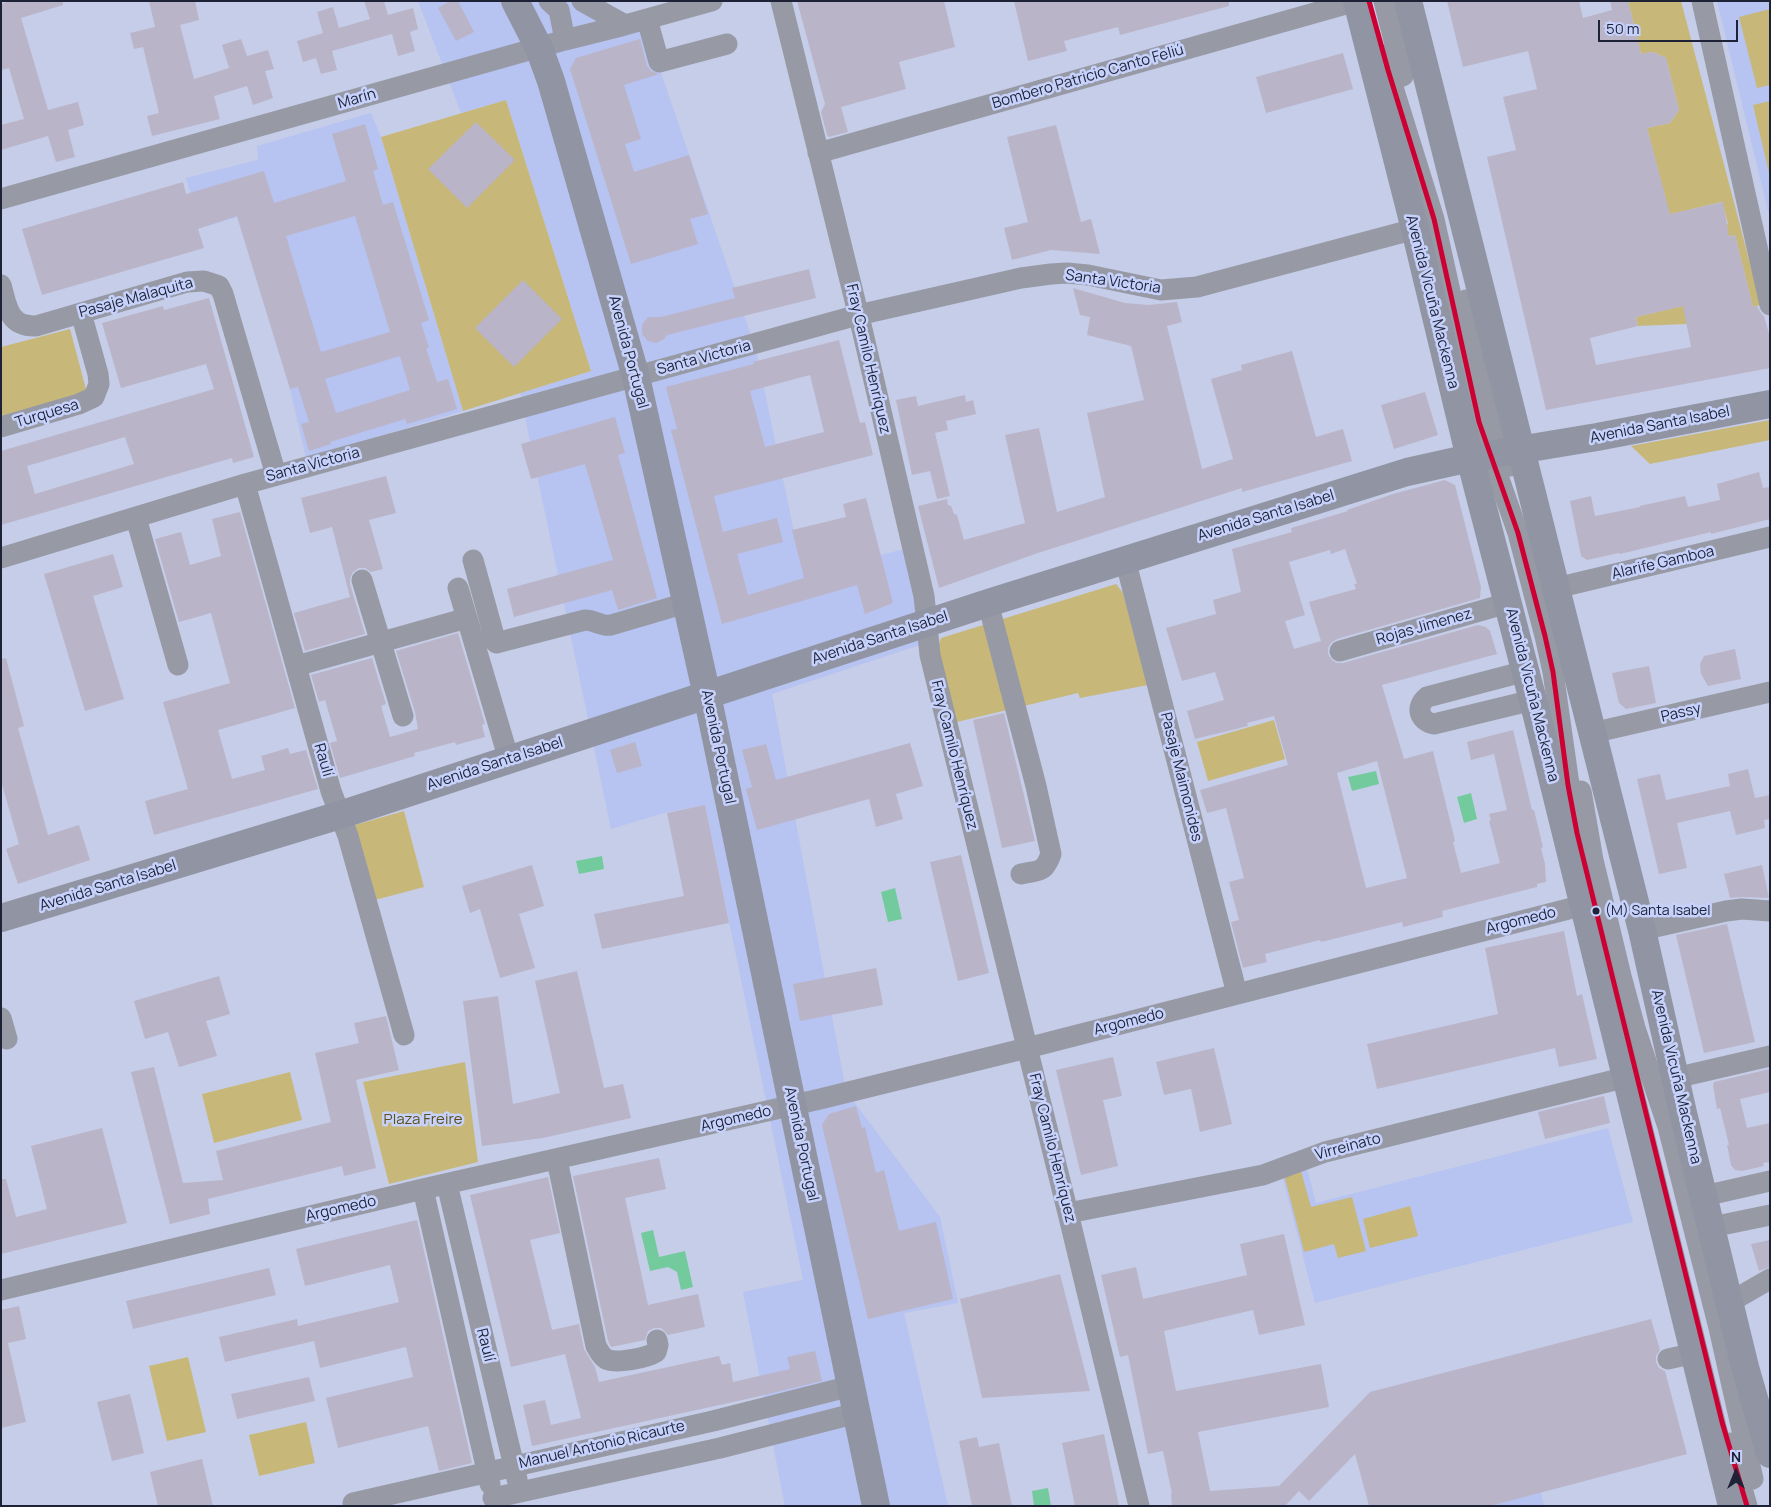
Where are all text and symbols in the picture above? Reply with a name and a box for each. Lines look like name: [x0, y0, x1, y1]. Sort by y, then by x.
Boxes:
scale bar: [1601, 10, 1741, 42]
text: 50 m: [1606, 18, 1640, 39]
street label: Bombero Patricio Canto Feliú: [990, 41, 1186, 113]
street label: Marín: [336, 85, 378, 113]
street label: Avenida Vicuña Mackenna: [1402, 213, 1462, 391]
street label: Santa Victoria: [1064, 266, 1162, 298]
street label: Pasaje Malaquita: [77, 274, 195, 322]
street label: Fray Camilo Henríquez: [842, 282, 894, 436]
street label: Avenida Portugal: [604, 293, 652, 411]
street label: Santa Victoria: [655, 337, 753, 379]
street label: Turquesa: [13, 396, 81, 432]
street label: Avenida Santa Isabel: [1589, 403, 1731, 447]
street label: Santa Victoria: [264, 444, 362, 486]
street label: Avenida Santa Isabel: [1195, 487, 1337, 545]
street label: Alarife Gamboa: [1610, 542, 1716, 584]
street label: Rojas Jimenez: [1374, 605, 1474, 649]
street label: Avenida Vicuña Mackenna: [1502, 606, 1562, 784]
street label: Avenida Santa Isabel: [810, 607, 950, 669]
street label: Fray Camilo Henríquez: [927, 678, 981, 832]
street label: Avenida Portugal: [697, 688, 739, 806]
street label: Passy: [1659, 700, 1703, 726]
street label: Pasaje Maimonides: [1156, 710, 1206, 844]
street label: Avenida Santa Isabel: [425, 733, 565, 795]
street label: Raulí: [310, 741, 336, 779]
street label: Avenida Santa Isabel: [37, 857, 179, 915]
place label: (M) Santa Isabel: [1605, 903, 1711, 919]
street label: Argomedo: [1484, 904, 1558, 938]
marker: (M) Santa Isabel: [1591, 906, 1601, 916]
street label: Avenida Vicuña Mackenna: [1647, 988, 1705, 1166]
street label: Argomedo: [1092, 1005, 1166, 1039]
street label: Fray Camilo Henríquez: [1025, 1071, 1079, 1225]
street label: Avenida Portugal: [780, 1085, 822, 1203]
street label: Argomedo: [699, 1102, 773, 1136]
park label: Plaza Freire: [384, 1111, 462, 1129]
street label: Virreinato: [1313, 1130, 1383, 1164]
street label: Argomedo: [304, 1192, 378, 1226]
street label: Raulí: [472, 1326, 498, 1364]
street label: Manuel Antonio Ricaurte: [517, 1417, 687, 1473]
north arrow: [1711, 1447, 1761, 1497]
text: N: [1731, 1447, 1741, 1466]

